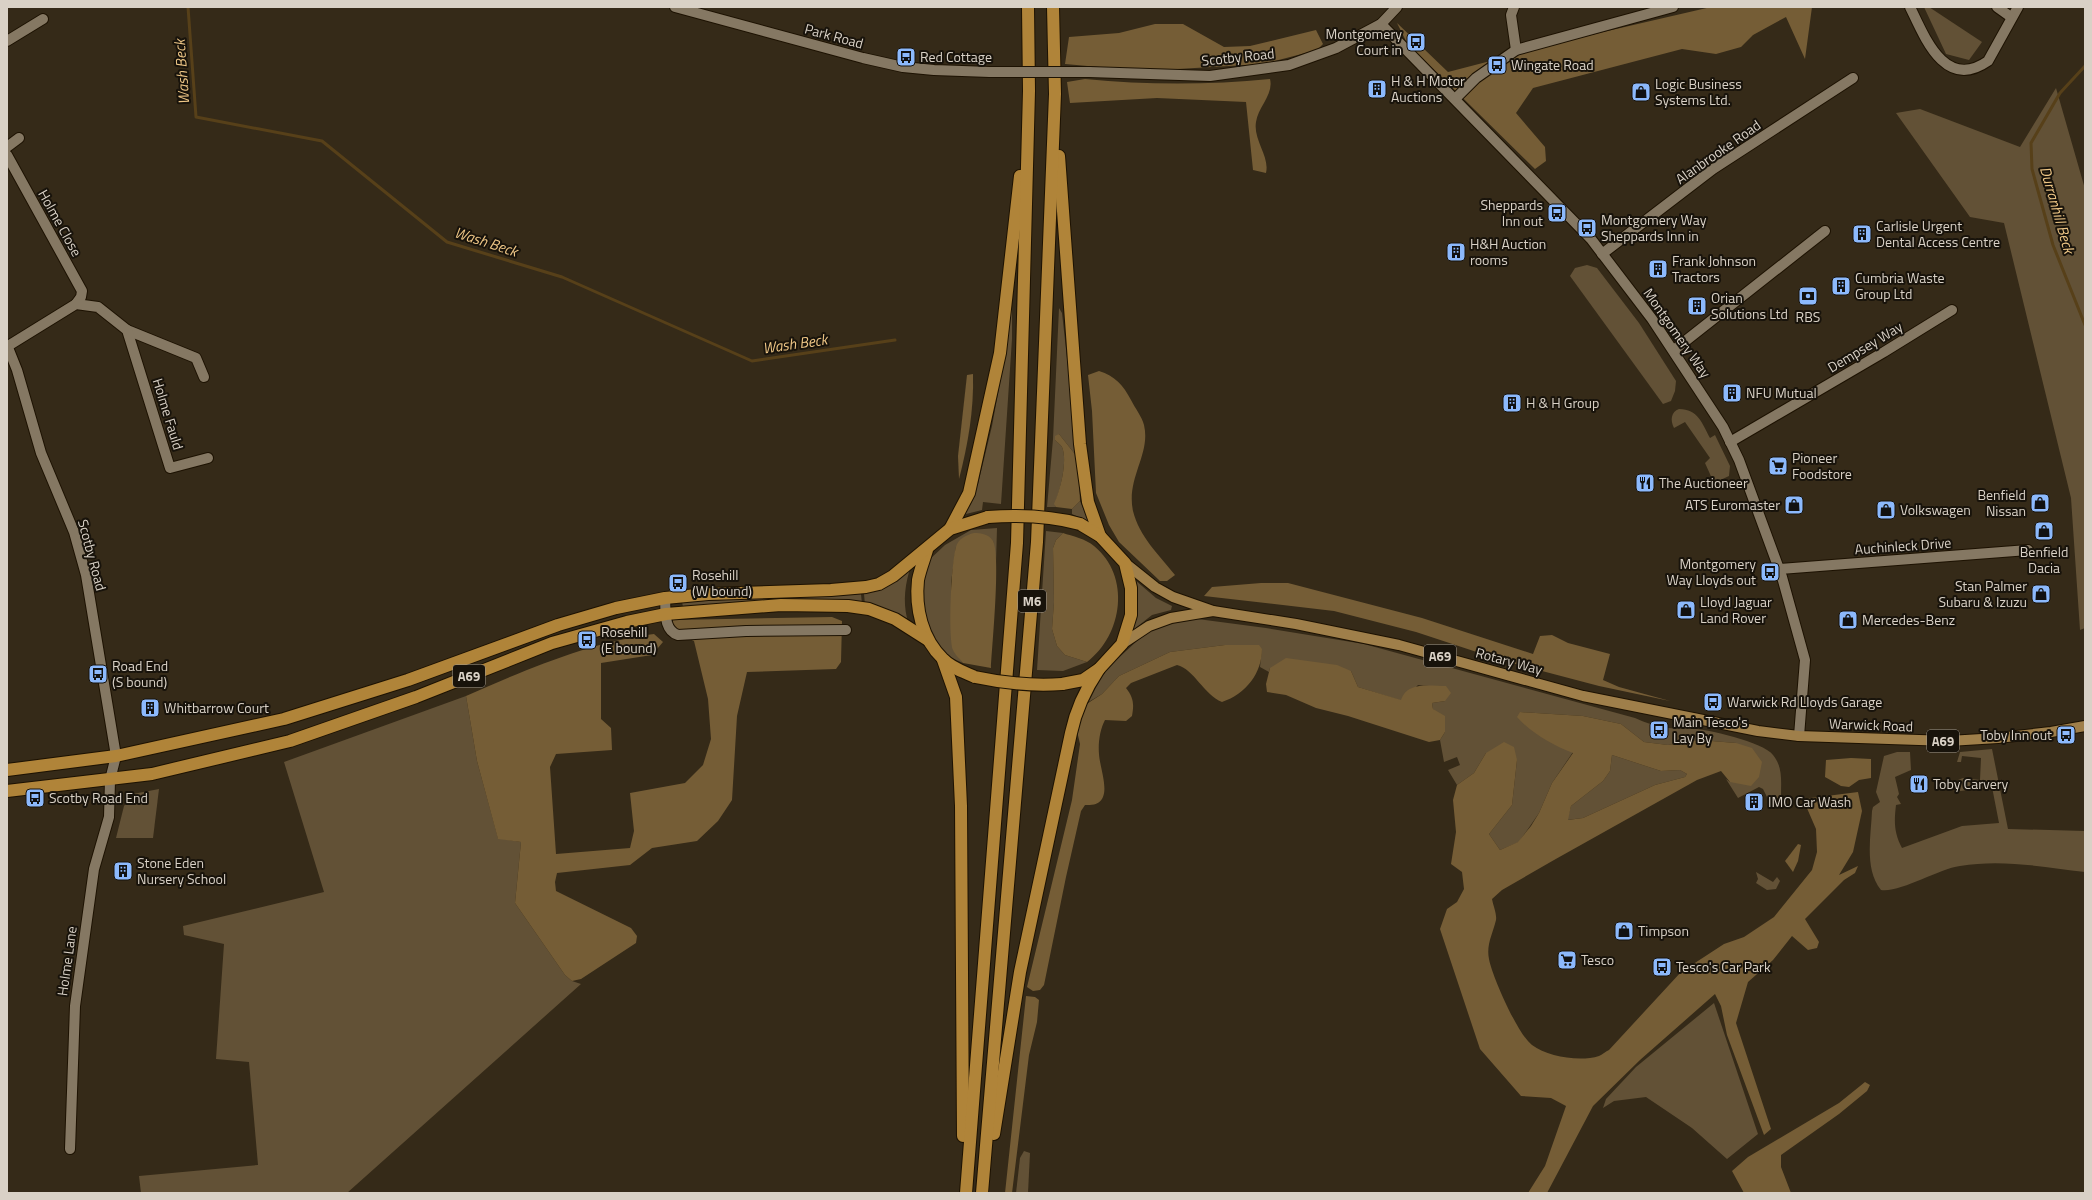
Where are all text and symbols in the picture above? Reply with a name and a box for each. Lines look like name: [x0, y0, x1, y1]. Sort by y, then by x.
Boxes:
street label: Park Road: [802, 18, 866, 53]
place label: Montgomery Court in: [1326, 23, 1402, 60]
bus stop icon: Montgomery Court in: [1405, 31, 1427, 53]
water label: Wash Beck: [168, 36, 195, 105]
street label: Scotby Road: [1200, 42, 1275, 71]
bus stop icon: Red Cottage: [895, 46, 917, 68]
place label: Red Cottage: [920, 46, 992, 67]
bus stop icon: Wingate Road: [1486, 54, 1508, 76]
place label: Wingate Road: [1511, 54, 1594, 75]
place label: H & H Motor Auctions: [1391, 70, 1465, 107]
place label: Logic Business Systems Ltd.: [1655, 73, 1742, 110]
building icon: H & H Motor Auctions: [1366, 78, 1388, 100]
shop icon: Logic Business Systems Ltd.: [1630, 81, 1652, 103]
street label: Alanbrooke Road: [1671, 114, 1765, 189]
water label: Durranhill Beck: [2034, 164, 2082, 258]
street label: Holme Close: [33, 185, 87, 260]
place label: Sheppards Inn out: [1480, 194, 1543, 231]
bus stop icon: Sheppards Inn out: [1546, 202, 1568, 224]
place label: Montgomery Way Sheppards Inn in: [1601, 209, 1707, 246]
place label: Carlisle Urgent Dental Access Centre: [1876, 215, 2000, 252]
bus stop icon: Montgomery Way Sheppards Inn in: [1576, 217, 1598, 239]
water label: Wash Beck: [452, 221, 523, 263]
building icon: Carlisle Urgent Dental Access Centre: [1851, 223, 1873, 245]
place label: H&H Auction rooms: [1470, 233, 1546, 270]
building icon: H&H Auction rooms: [1445, 241, 1467, 263]
place label: Frank Johnson Tractors: [1672, 250, 1756, 287]
building icon: Frank Johnson Tractors: [1647, 258, 1669, 280]
place label: Cumbria Waste Group Ltd: [1855, 267, 1945, 304]
building icon: Cumbria Waste Group Ltd: [1830, 275, 1852, 297]
street label: Montgomery Way: [1639, 284, 1716, 382]
bank icon: RBS: [1797, 285, 1819, 307]
place label: Orian Solutions Ltd: [1711, 287, 1788, 324]
building icon: Orian Solutions Ltd: [1686, 295, 1708, 317]
place label: RBS: [1796, 306, 1820, 327]
street label: Dempsey Way: [1823, 316, 1907, 377]
water label: Wash Beck: [761, 327, 831, 359]
street label: Holme Fauld: [148, 375, 189, 452]
building icon: NFU Mutual: [1721, 382, 1743, 404]
place label: NFU Mutual: [1746, 382, 1817, 403]
building icon: H & H Group: [1501, 392, 1523, 414]
place label: H & H Group: [1526, 392, 1599, 413]
place label: Pioneer Foodstore: [1792, 447, 1852, 484]
supermarket icon: Pioneer Foodstore: [1767, 455, 1789, 477]
restaurant icon: The Auctioneer: [1634, 472, 1656, 494]
place label: The Auctioneer: [1659, 472, 1748, 493]
place label: Benfield Nissan: [1977, 484, 2026, 521]
shop icon: Benfield Nissan: [2029, 492, 2051, 514]
place label: ATS Euromaster: [1685, 494, 1780, 515]
shop icon: ATS Euromaster: [1783, 494, 1805, 516]
shop icon: Volkswagen: [1875, 499, 1897, 521]
place label: Volkswagen: [1900, 499, 1971, 520]
street label: Scotby Road: [73, 517, 112, 593]
shop icon: Benfield Dacia: [2033, 520, 2055, 542]
street label: Auchinleck Drive: [1854, 532, 1952, 559]
place label: Benfield Dacia: [2020, 541, 2068, 578]
place label: Montgomery Way Lloyds out: [1666, 553, 1756, 590]
bus stop icon: Montgomery Way Lloyds out: [1759, 561, 1781, 583]
place label: Rosehill (W bound): [692, 564, 752, 601]
bus stop icon: Rosehill (W bound): [667, 572, 689, 594]
place label: Stan Palmer Subaru & Izuzu: [1938, 575, 2027, 612]
shop icon: Stan Palmer Subaru & Izuzu: [2030, 583, 2052, 605]
road number: M6: [1018, 590, 1046, 612]
place label: Lloyd Jaguar Land Rover: [1700, 591, 1772, 628]
shop icon: Lloyd Jaguar Land Rover: [1675, 599, 1697, 621]
shop icon: Mercedes-Benz: [1837, 609, 1859, 631]
place label: Mercedes-Benz: [1862, 609, 1955, 630]
place label: Rosehill (E bound): [601, 621, 656, 658]
bus stop icon: Rosehill (E bound): [576, 629, 598, 651]
street label: Rotary Way: [1473, 642, 1545, 680]
road number: A69: [1424, 645, 1456, 667]
place label: Road End (S bound): [112, 655, 168, 692]
bus stop icon: Road End (S bound): [87, 663, 109, 685]
road number: A69: [453, 665, 485, 687]
bus stop icon: Warwick Rd Lloyds Garage: [1702, 691, 1724, 713]
place label: Warwick Rd Lloyds Garage: [1727, 691, 1882, 712]
building icon: Whitbarrow Court: [139, 697, 161, 719]
place label: Whitbarrow Court: [164, 697, 269, 718]
place label: Main Tesco's Lay By: [1673, 711, 1748, 748]
street label: Warwick Road: [1829, 713, 1913, 736]
bus stop icon: Main Tesco's Lay By: [1648, 719, 1670, 741]
place label: Toby Inn out: [1980, 724, 2052, 745]
bus stop icon: Toby Inn out: [2055, 724, 2077, 746]
road number: A69: [1927, 730, 1959, 752]
restaurant icon: Toby Carvery: [1908, 773, 1930, 795]
place label: Toby Carvery: [1933, 773, 2009, 794]
bus stop icon: Scotby Road End: [24, 787, 46, 809]
place label: Scotby Road End: [49, 787, 148, 808]
building icon: IMO Car Wash: [1743, 791, 1765, 813]
place label: IMO Car Wash: [1768, 791, 1851, 812]
place label: Stone Eden Nursery School: [137, 852, 226, 889]
building icon: Stone Eden Nursery School: [112, 860, 134, 882]
shop icon: Timpson: [1613, 920, 1635, 942]
place label: Timpson: [1638, 920, 1689, 941]
street label: Holme Lane: [51, 925, 82, 997]
supermarket icon: Tesco: [1556, 949, 1578, 971]
place label: Tesco: [1581, 949, 1614, 970]
bus stop icon: Tesco's Car Park: [1651, 956, 1673, 978]
place label: Tesco's Car Park: [1676, 956, 1771, 977]

